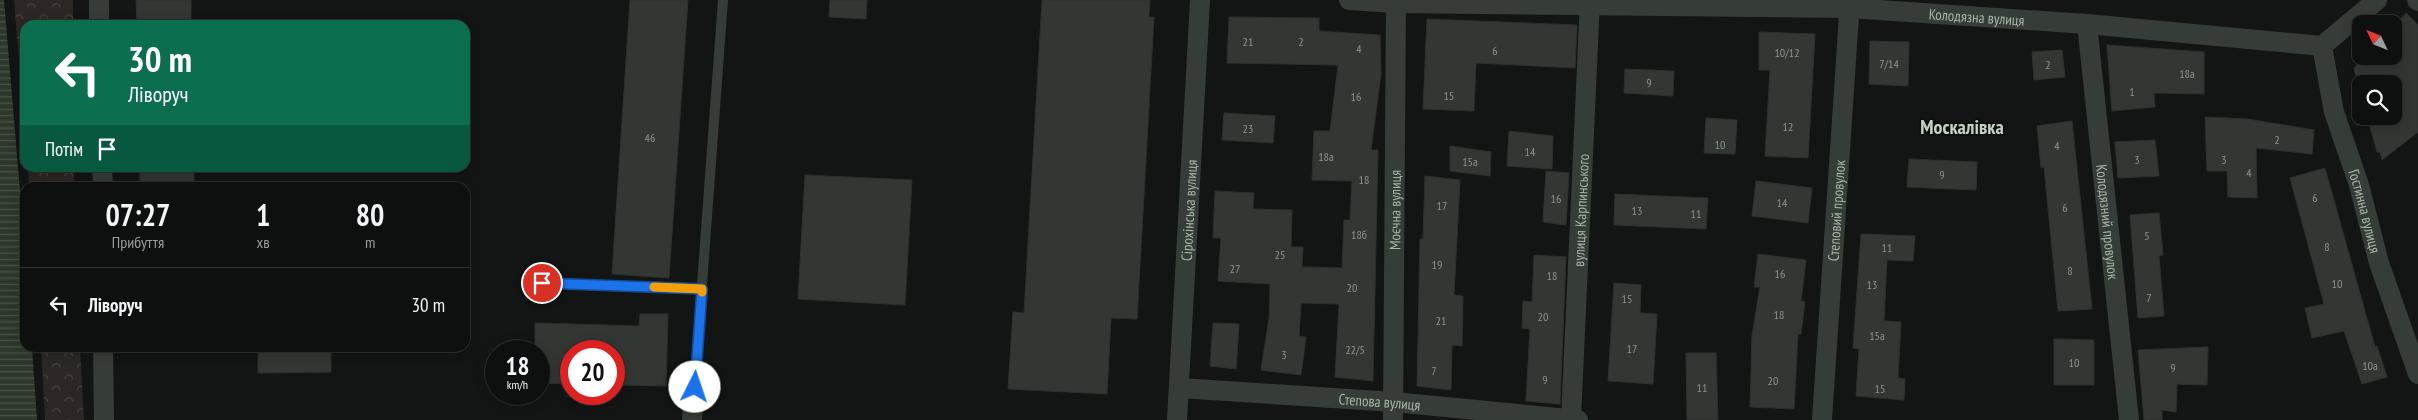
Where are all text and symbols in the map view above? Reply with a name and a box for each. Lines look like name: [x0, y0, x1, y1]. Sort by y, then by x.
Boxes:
street label: Колодязна вулиця: [1928, 4, 2025, 29]
north arrow: [2352, 15, 2402, 65]
map controls: [2352, 15, 2402, 125]
house number: 21: [1243, 34, 1253, 49]
house number: 2: [1298, 34, 1304, 49]
text: 30 m: [128, 36, 192, 82]
icon: left: [45, 40, 110, 105]
house number: 4: [1356, 41, 1362, 56]
house number: 6: [1492, 43, 1498, 58]
house number: 10/12: [1774, 45, 1800, 60]
house number: 7/14: [1879, 56, 1899, 71]
house number: 2: [2045, 57, 2051, 72]
house number: 18а: [2179, 66, 2195, 81]
house number: 9: [1646, 75, 1652, 90]
button: search: [2352, 75, 2402, 125]
text: Ліворуч: [128, 80, 189, 108]
house number: 1: [2129, 84, 2135, 99]
house number: 15: [1444, 88, 1454, 103]
house number: 16: [1351, 89, 1361, 104]
district label: Москалівка: [1920, 114, 2004, 140]
house number: 12: [1783, 119, 1793, 134]
house number: 23: [1243, 121, 1253, 136]
house number: 46: [645, 130, 655, 145]
house number: 2: [2274, 132, 2280, 147]
icon: arrive: [93, 135, 121, 163]
text: Потім: [45, 137, 83, 161]
house number: 10: [1715, 137, 1725, 152]
house number: 4: [2054, 138, 2060, 153]
house number: 14: [1525, 144, 1536, 159]
house number: 18а: [1318, 149, 1334, 164]
house number: 3: [2134, 152, 2140, 167]
house number: 3: [2221, 152, 2227, 167]
street label: вулиця Карпинського: [1568, 153, 1593, 267]
house number: 15а: [1462, 154, 1478, 169]
street label: Сірохінська вулиця: [1176, 159, 1201, 262]
street label: Степовий провулок: [1823, 159, 1849, 262]
street label: Колодязний провулок: [2092, 163, 2124, 281]
house number: 4: [2246, 165, 2252, 180]
house number: 9: [1939, 167, 1945, 182]
street label: Гостинна вулиця: [2345, 167, 2386, 255]
street label: Моєчна вулиця: [1385, 170, 1404, 250]
house number: 18: [1359, 172, 1369, 187]
house number: 6: [2312, 190, 2318, 205]
house number: 16: [1551, 191, 1561, 206]
text: 07:27: [106, 195, 170, 234]
text: 1: [256, 195, 270, 234]
text: 80: [356, 195, 384, 234]
house number: 14: [1777, 195, 1788, 210]
house number: 17: [1437, 198, 1447, 213]
house number: 6: [2062, 200, 2068, 215]
house number: 13: [1632, 203, 1642, 218]
house number: 11: [1691, 206, 1701, 221]
house number: 18б: [1351, 227, 1367, 242]
house number: 5: [2144, 228, 2150, 243]
text: Прибуття: [112, 232, 164, 252]
text: хв: [257, 232, 270, 252]
text: m: [365, 232, 375, 252]
house number: 8: [2324, 239, 2330, 254]
house number: 11: [1882, 240, 1892, 255]
house number: 25: [1275, 247, 1285, 262]
house number: 19: [1432, 257, 1442, 272]
house number: 27: [1230, 261, 1240, 276]
pin: [521, 262, 563, 304]
house number: 8: [2067, 263, 2073, 278]
house number: 16: [1775, 266, 1785, 281]
house number: 18: [1547, 268, 1557, 283]
icon: arrive: [528, 269, 556, 297]
house number: 10: [2332, 276, 2342, 291]
house number: 13: [1867, 277, 1877, 292]
house number: 20: [1347, 280, 1357, 295]
house number: 7: [2146, 290, 2152, 305]
icon: left: [45, 291, 73, 319]
house number: 15: [1622, 291, 1632, 306]
text: Ліворуч: [88, 293, 142, 317]
text: 30 m: [412, 293, 445, 317]
house number: 18: [1774, 307, 1784, 322]
house number: 20: [1538, 309, 1548, 324]
house number: 21: [1436, 313, 1446, 328]
house number: 15а: [1869, 328, 1885, 343]
speed limit sign: 20: [560, 340, 625, 405]
house number: 17: [1627, 341, 1637, 356]
house number: 22/5: [1345, 342, 1365, 357]
house number: 3: [1281, 347, 1287, 362]
text: 18: [506, 350, 529, 382]
house number: 10: [2069, 355, 2079, 370]
house number: 10а: [2362, 358, 2378, 373]
position arrow: [668, 360, 720, 412]
house number: 9: [2170, 360, 2176, 375]
house number: 7: [1431, 363, 1437, 378]
house number: 9: [1542, 372, 1548, 387]
house number: 20: [1768, 373, 1778, 388]
text: km/h: [507, 377, 528, 392]
house number: 11: [1697, 380, 1707, 395]
house number: 15: [1875, 381, 1885, 396]
street label: Степова вулиця: [1338, 389, 1421, 414]

